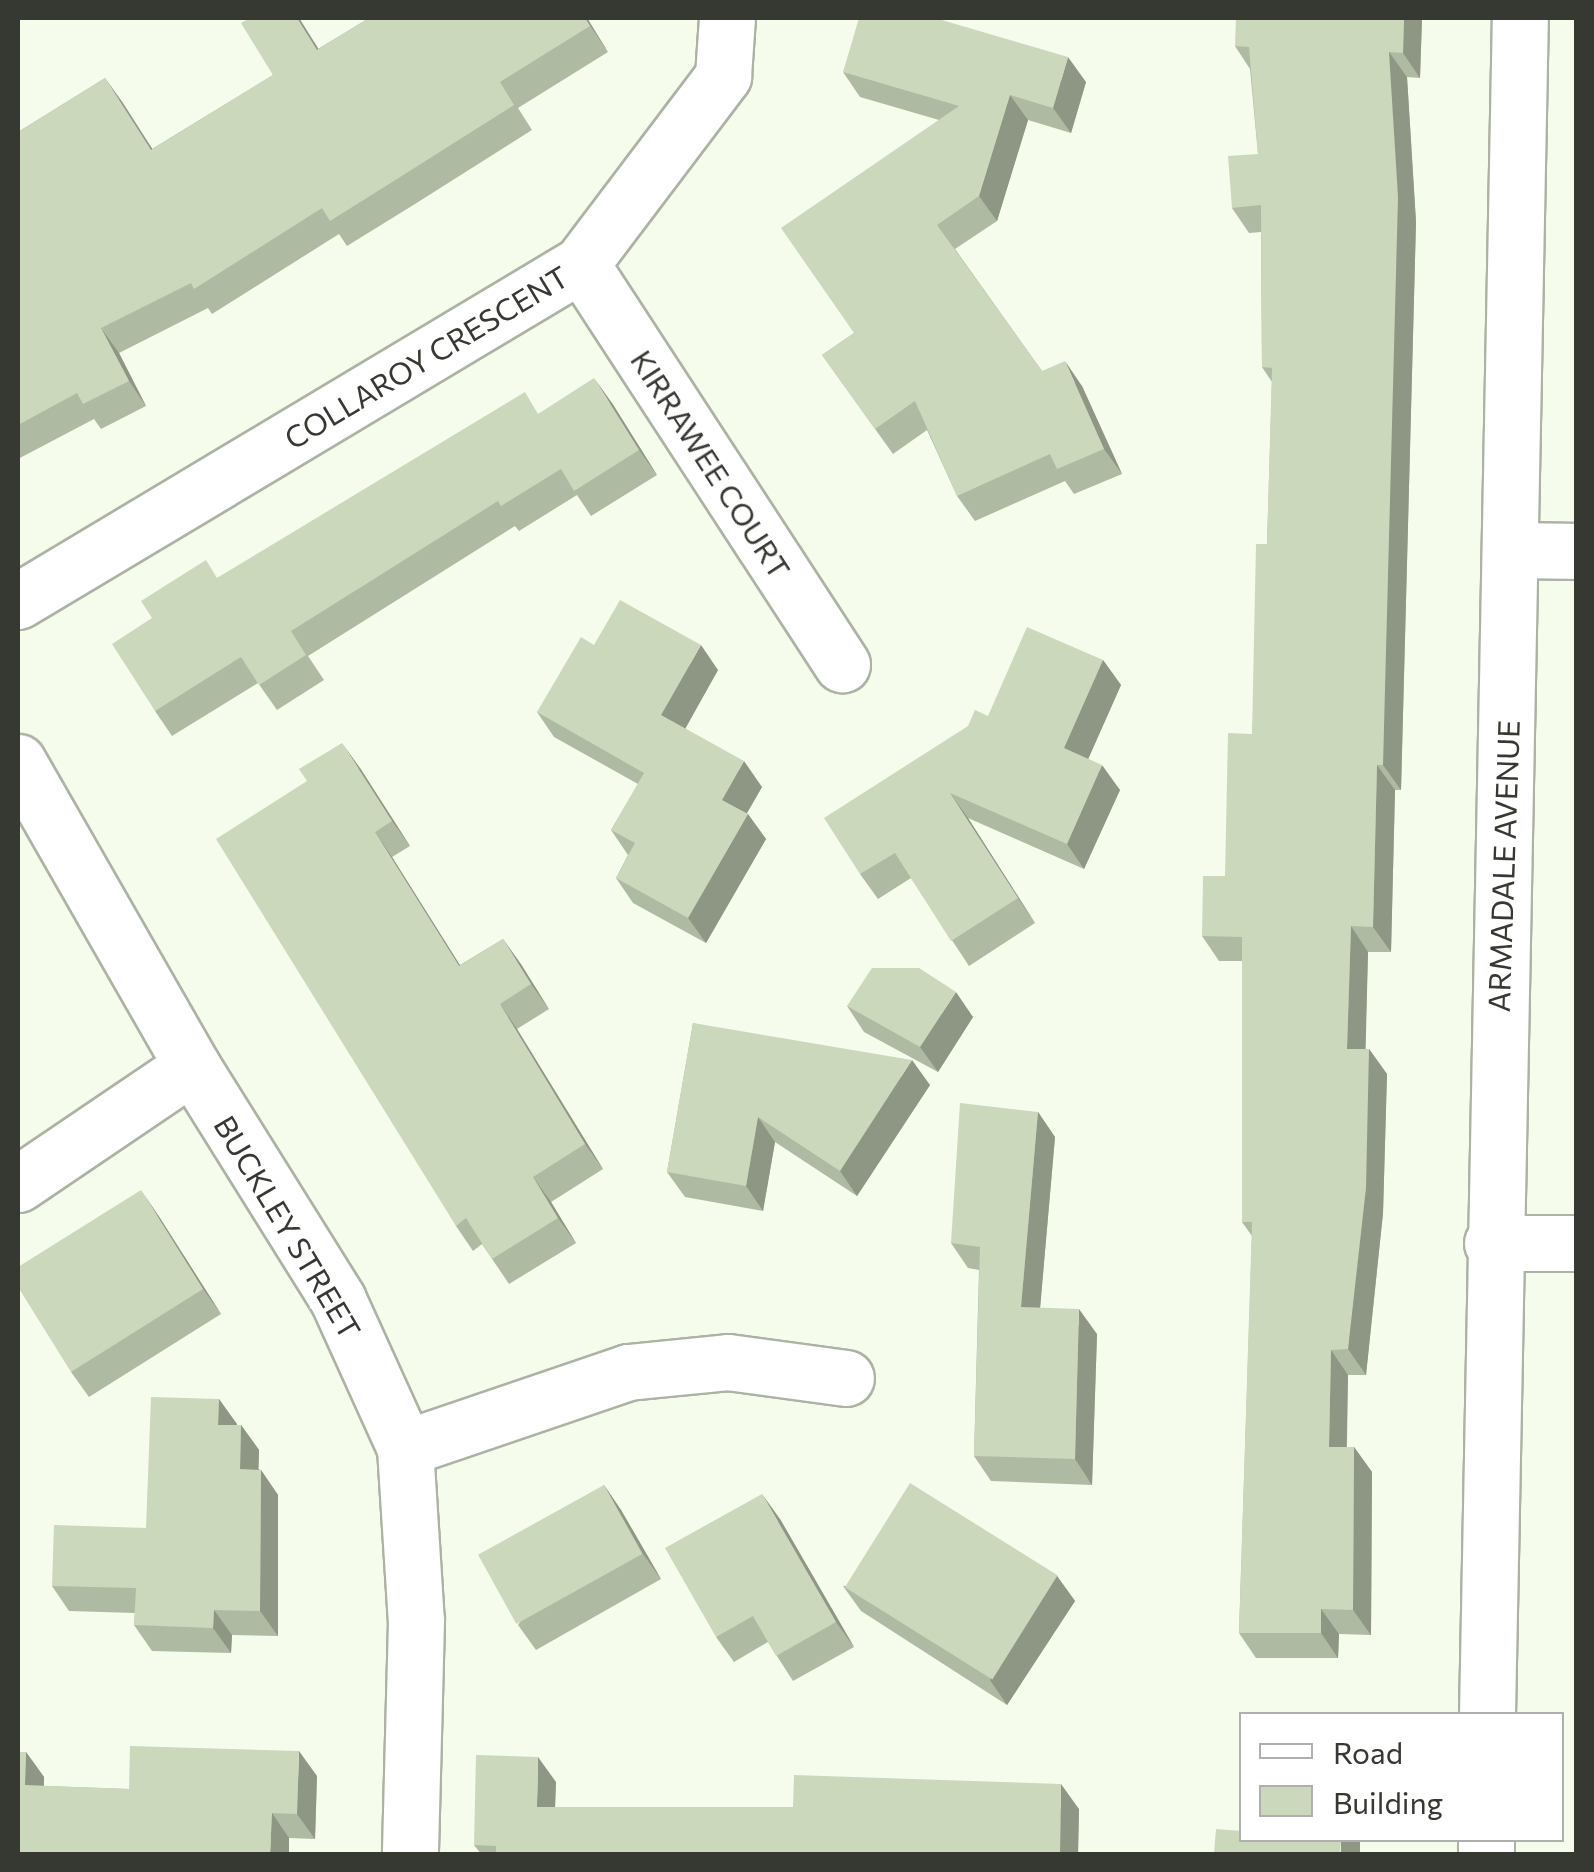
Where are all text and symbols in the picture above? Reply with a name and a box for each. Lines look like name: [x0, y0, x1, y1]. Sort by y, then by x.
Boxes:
street label: COLLAROY CRESCENT: [278, 258, 574, 456]
street label: KIRRAWEE COURT: [624, 343, 798, 585]
street label: ARMADALE AVENUE: [1480, 719, 1526, 1013]
street label: BUCKLEY STREET: [207, 1109, 369, 1345]
legend: [1239, 1712, 1564, 1842]
text: Road: [1333, 1733, 1403, 1770]
text: Building: [1333, 1783, 1443, 1820]

